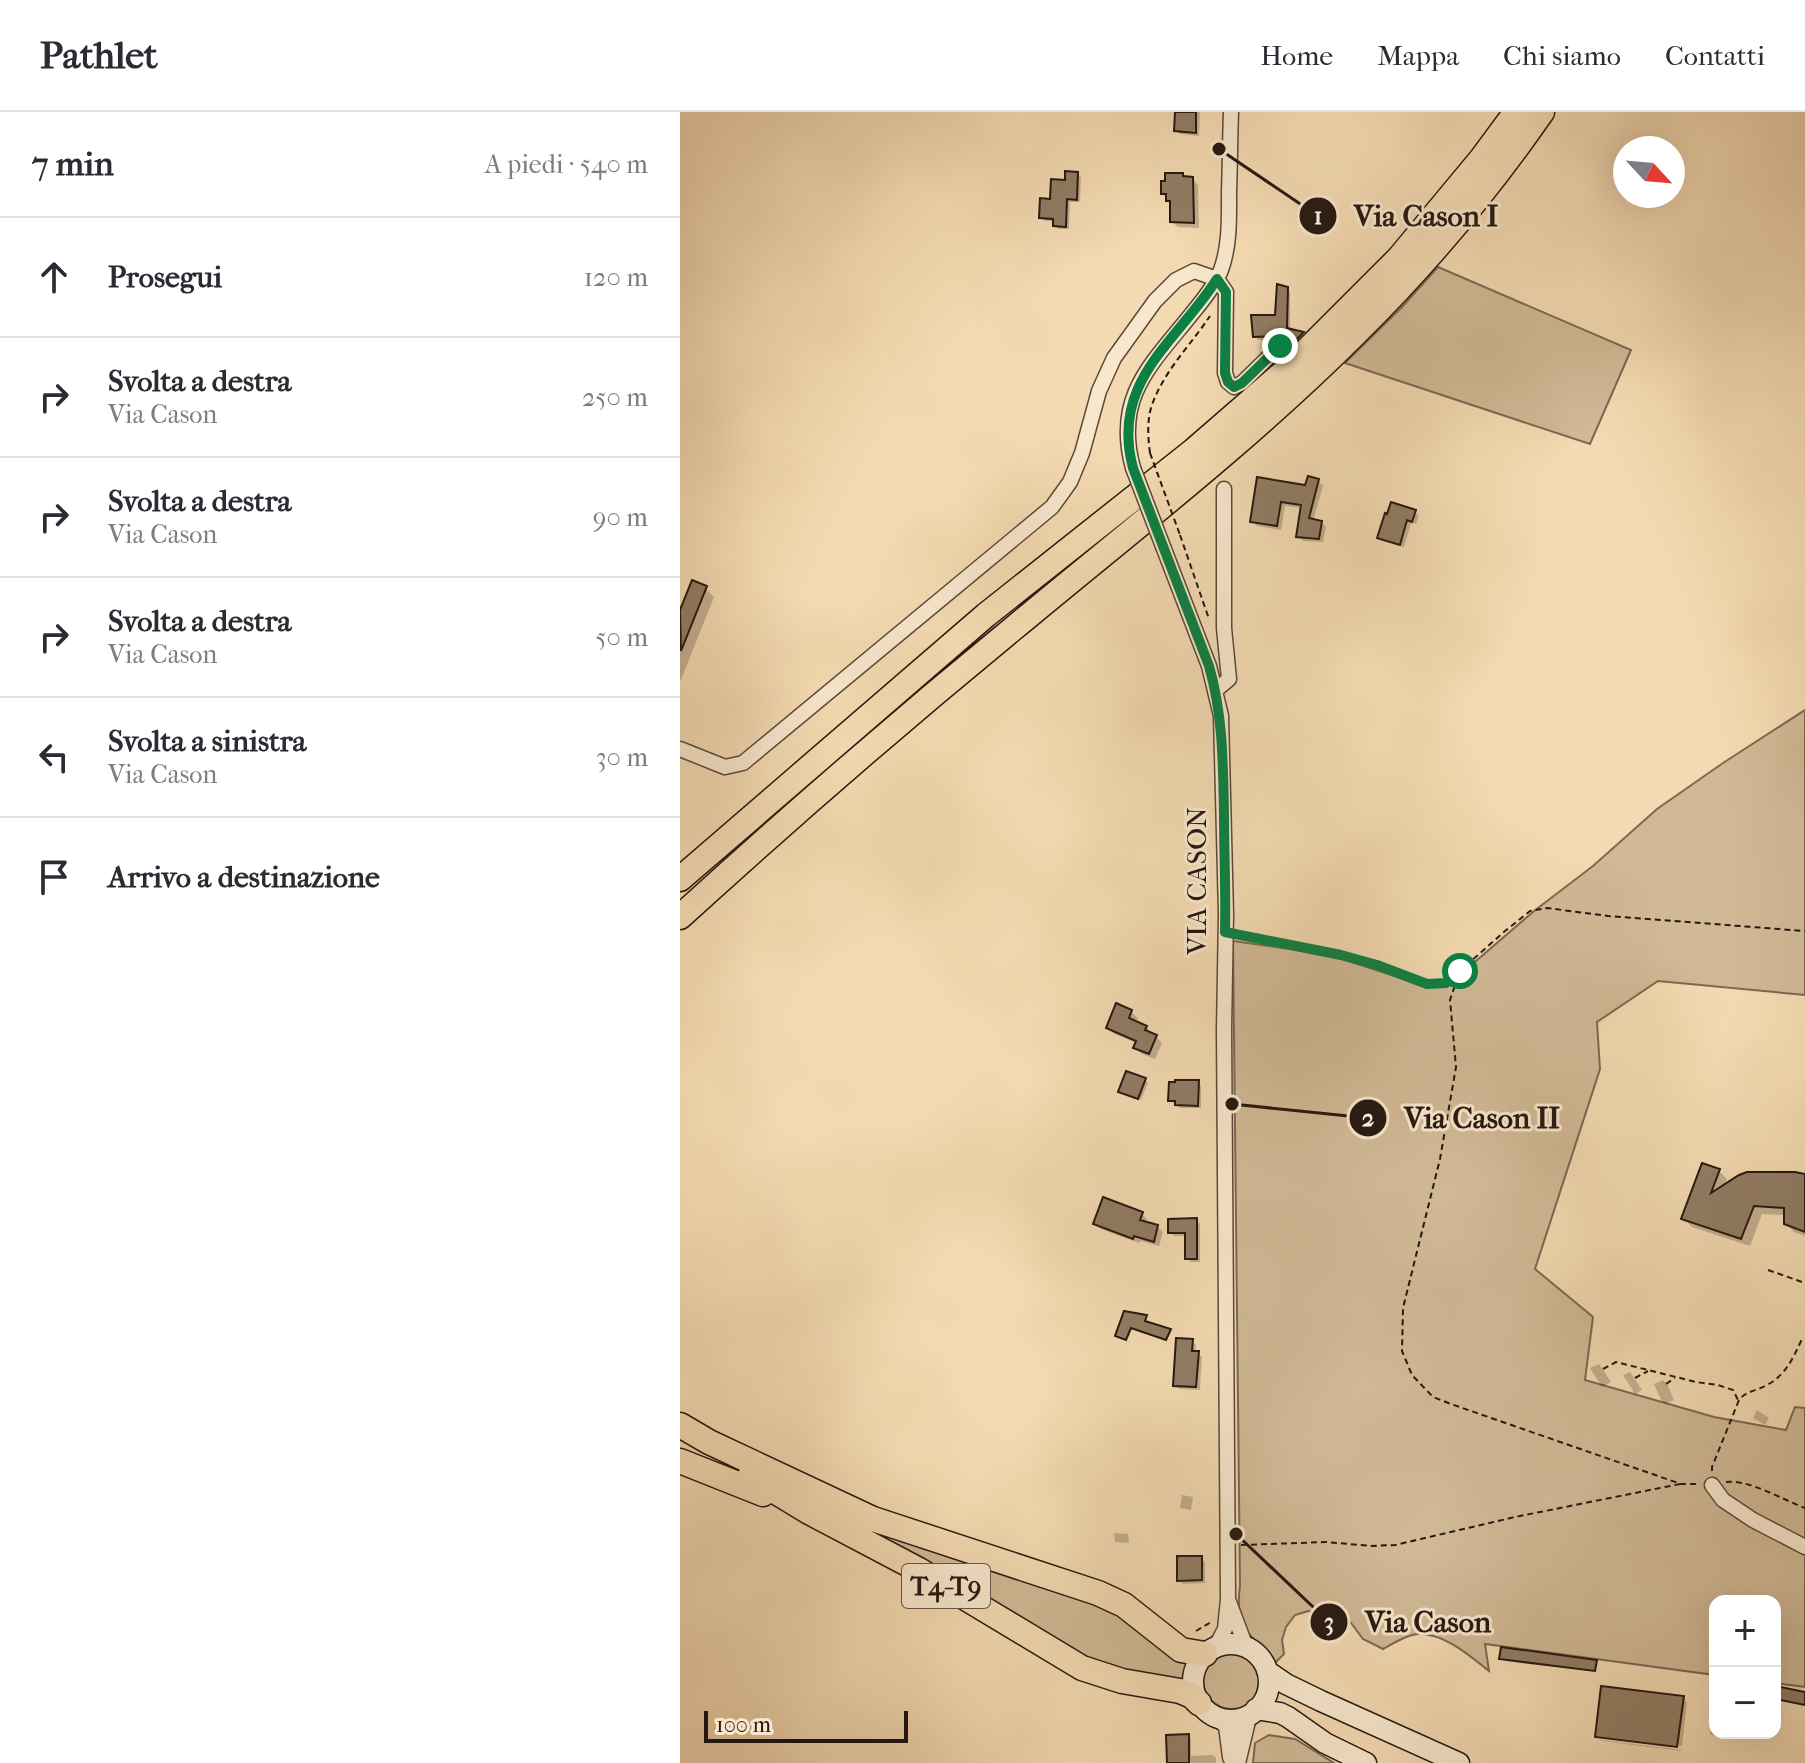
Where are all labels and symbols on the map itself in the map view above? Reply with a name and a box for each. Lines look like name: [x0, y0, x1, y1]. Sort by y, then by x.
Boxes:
north arrow: [1613, 136, 1685, 208]
callout: Via Cason I: [1298, 189, 1514, 243]
text: Via Cason I: [1353, 199, 1498, 234]
text: 1: [1314, 202, 1322, 230]
route end: [1262, 328, 1298, 364]
street label: VIA CASON: [1180, 807, 1213, 956]
route start: [1442, 953, 1478, 989]
callout: Via Cason II: [1348, 1091, 1576, 1145]
text: Via Cason II: [1403, 1101, 1560, 1136]
text: 2: [1362, 1104, 1374, 1132]
road number: T4-T9: [902, 1564, 990, 1608]
callout: Via Cason: [1309, 1595, 1507, 1649]
text: Via Cason: [1364, 1605, 1492, 1640]
text: 3: [1324, 1608, 1334, 1636]
scale bar: [704, 1707, 908, 1743]

